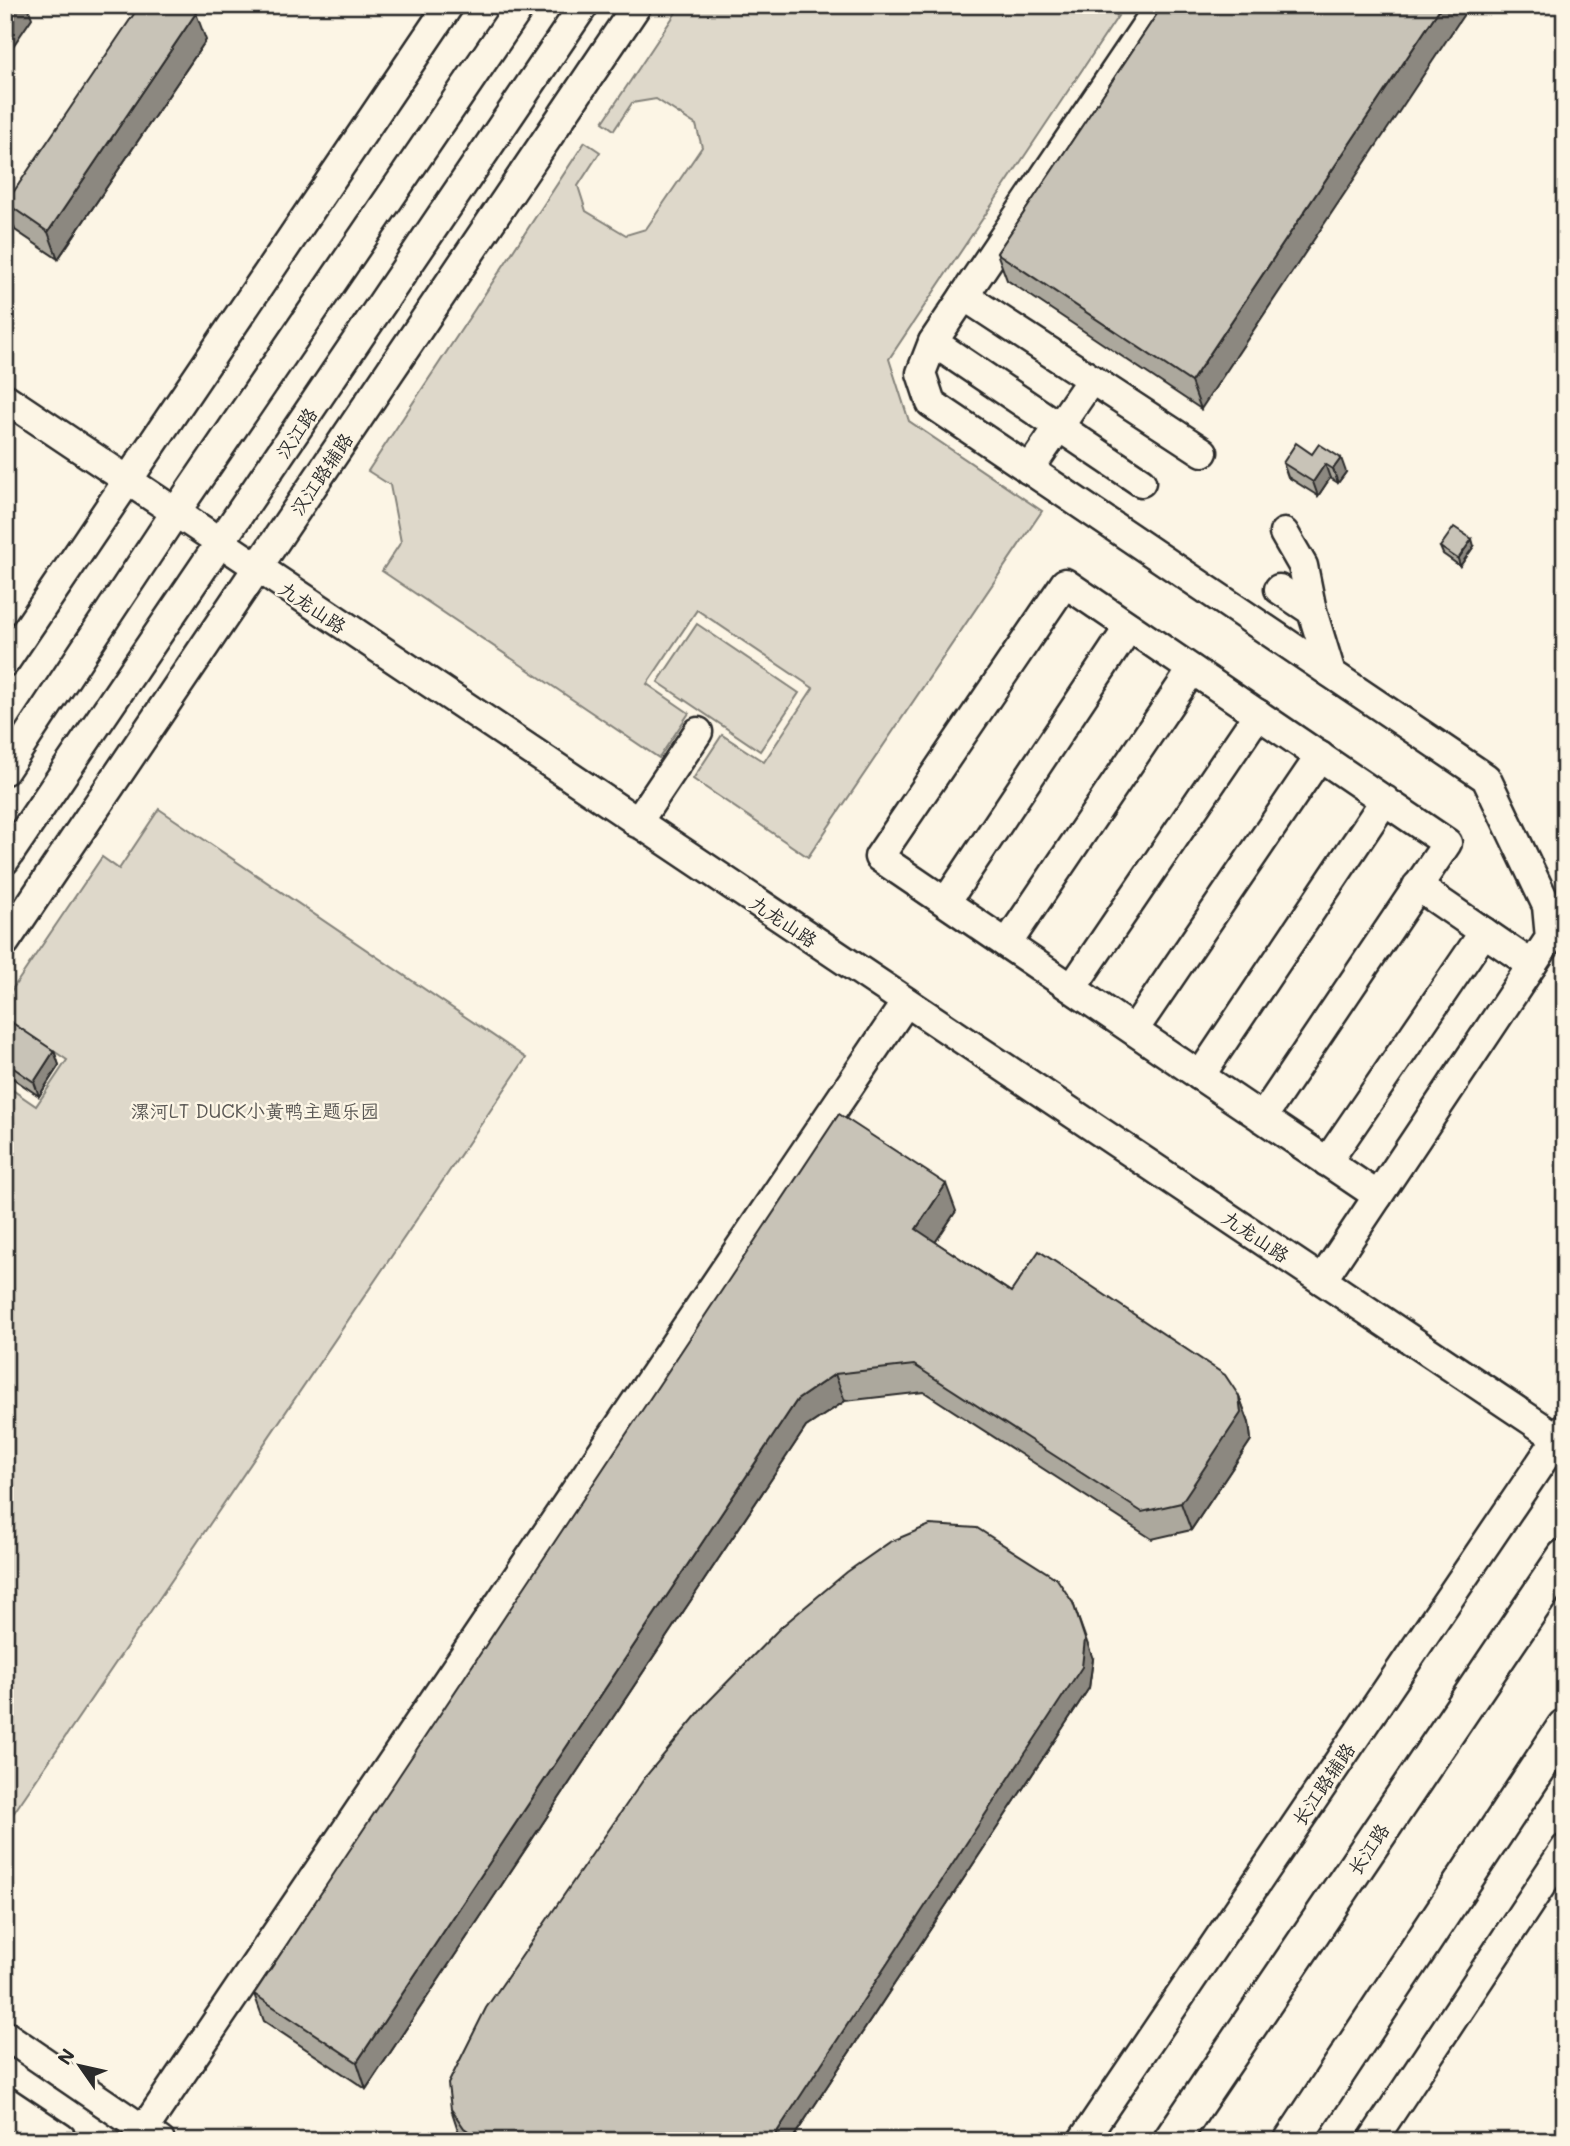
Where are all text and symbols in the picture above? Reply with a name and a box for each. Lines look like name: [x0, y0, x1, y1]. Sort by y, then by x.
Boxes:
street label: 汉江路: [270, 402, 322, 464]
street label: 汉江路辅路: [284, 428, 358, 520]
street label: 九龙山路: [275, 575, 351, 639]
street label: 九龙山路: [746, 889, 822, 953]
park label: 漯河LT DUCK小黄鸭主题乐园: [131, 1098, 379, 1123]
street label: 九龙山路: [1218, 1204, 1294, 1268]
street label: 长江路辅路: [1286, 1738, 1360, 1830]
street label: 长江路: [1342, 1818, 1394, 1880]
north arrow: [46, 2030, 116, 2100]
text: N: [51, 2043, 80, 2069]

